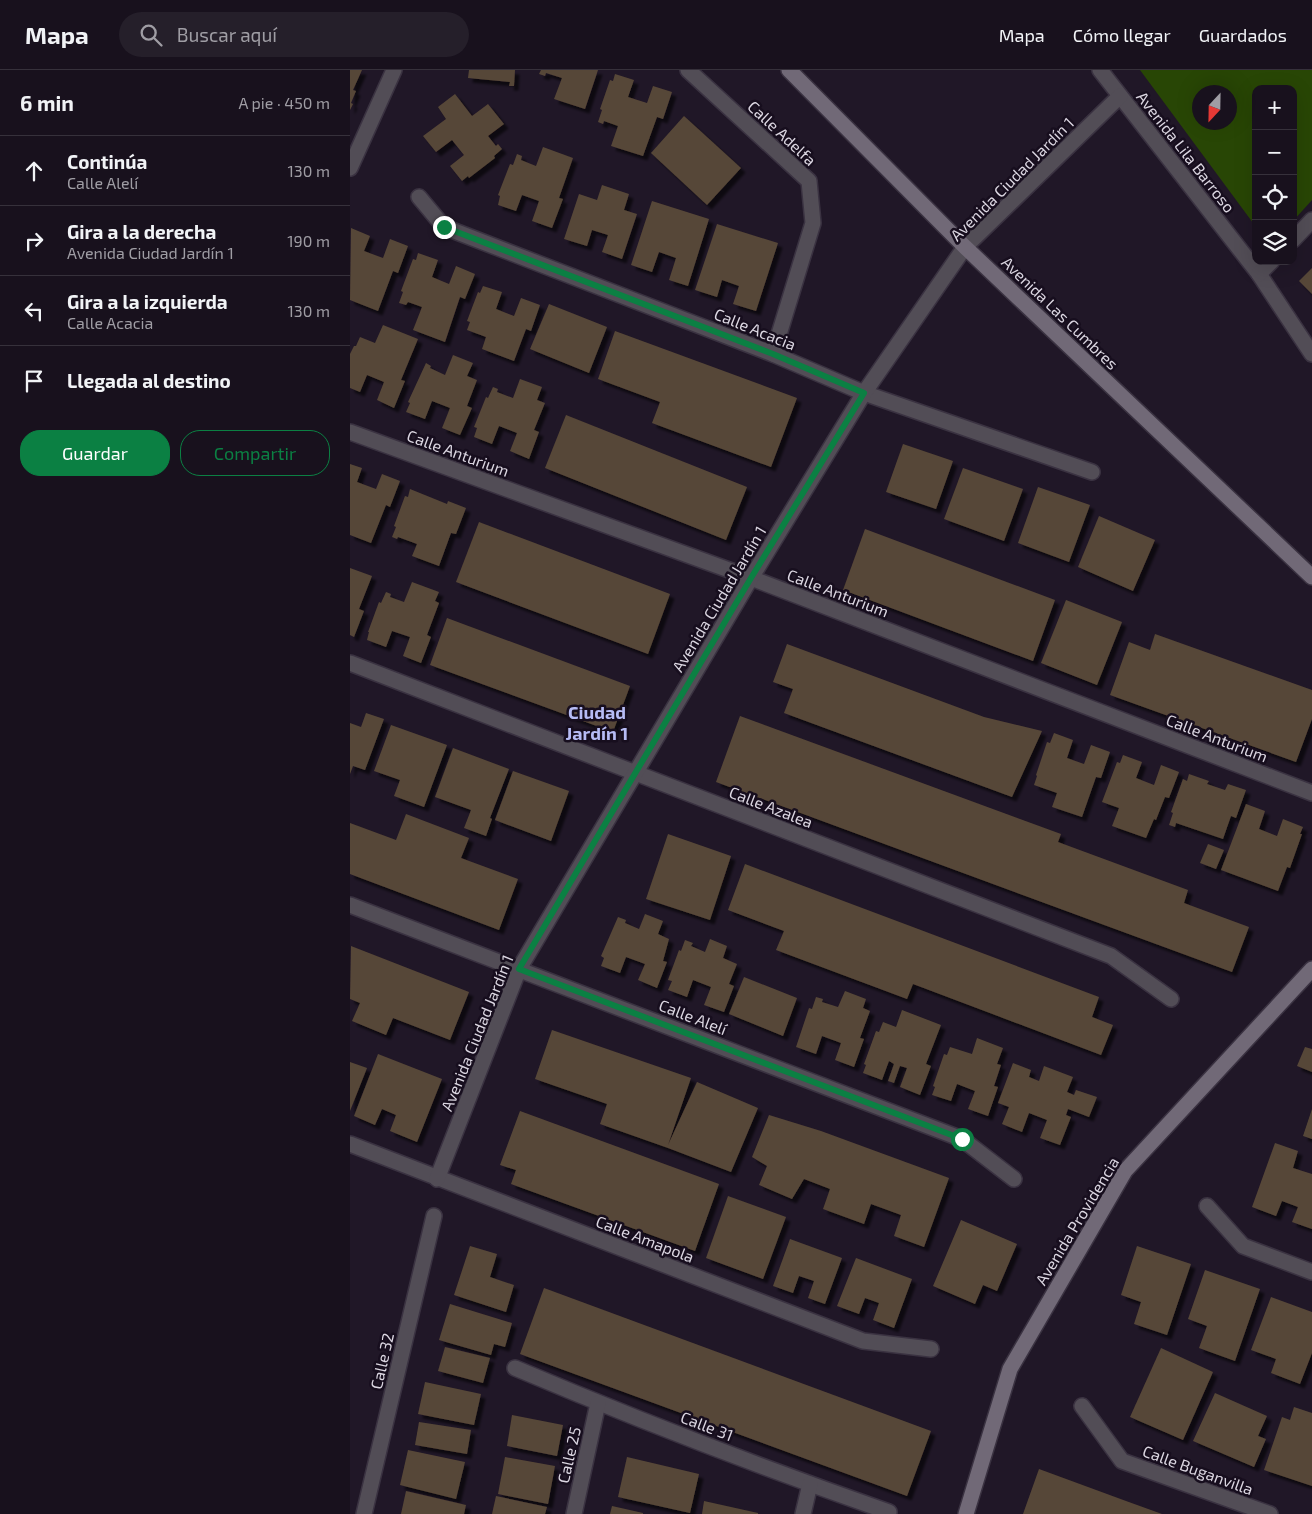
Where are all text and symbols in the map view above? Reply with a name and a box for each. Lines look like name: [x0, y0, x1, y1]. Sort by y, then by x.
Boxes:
search box: [119, 12, 469, 57]
text: Mapa: [25, 20, 89, 49]
icon: search: [137, 21, 165, 49]
text: Buscar aquí: [177, 23, 277, 46]
text: Mapa: [999, 24, 1045, 46]
text: Cómo llegar: [1073, 24, 1171, 46]
text: Guardados: [1199, 24, 1287, 46]
north arrow: [1192, 85, 1237, 130]
map controls: [1252, 85, 1297, 265]
button: +: [1252, 85, 1297, 130]
street label: Avenida Lila Barroso: [1133, 87, 1240, 216]
text: 6 min: [20, 90, 74, 115]
text: A pie · 450 m: [238, 93, 330, 112]
street label: Calle Adelfa: [744, 96, 820, 169]
street label: Avenida Ciudad Jardín 1: [946, 113, 1077, 244]
button: −: [1252, 130, 1297, 175]
text: Continúa: [67, 150, 147, 173]
icon: ahead: [20, 157, 48, 185]
text: 130 m: [288, 161, 330, 180]
text: Calle Alelí: [67, 173, 138, 192]
button: locate: [1252, 175, 1297, 220]
route end: [433, 216, 456, 239]
text: Gira a la derecha: [67, 220, 216, 243]
button: layers: [1252, 220, 1297, 265]
icon: right: [20, 227, 48, 255]
text: 190 m: [287, 231, 330, 250]
text: Avenida Ciudad Jardín 1: [67, 243, 234, 262]
street label: Avenida Las Cumbres: [998, 252, 1122, 373]
text: Gira a la izquierda: [67, 290, 228, 313]
icon: left: [20, 297, 48, 325]
text: 130 m: [288, 301, 330, 320]
street label: Calle Acacia: [712, 304, 799, 354]
text: Calle Acacia: [67, 313, 153, 332]
icon: arrive: [20, 367, 48, 395]
text: Llegada al destino: [67, 369, 231, 392]
street label: Calle Anturium: [405, 425, 512, 480]
button: Guardar: [20, 430, 170, 476]
button: Compartir: [180, 430, 330, 476]
street label: Avenida Ciudad Jardín 1: [667, 522, 770, 675]
street label: Calle Anturium: [785, 564, 892, 621]
district label: Ciudad Jardín 1: [566, 701, 628, 744]
street label: Calle Anturium: [1164, 709, 1271, 766]
street label: Calle Azalea: [727, 782, 816, 831]
street label: Avenida Ciudad Jardín 1: [436, 952, 517, 1114]
street label: Calle Alelí: [657, 995, 731, 1039]
route start: [951, 1128, 974, 1151]
street label: Avenida Providencia: [1031, 1153, 1122, 1288]
street label: Calle Amapola: [593, 1211, 697, 1266]
street label: Calle 32: [366, 1331, 397, 1391]
street label: Calle 31: [678, 1407, 736, 1444]
street label: Calle 25: [553, 1425, 584, 1485]
street label: Calle Buganvilla: [1140, 1441, 1256, 1498]

